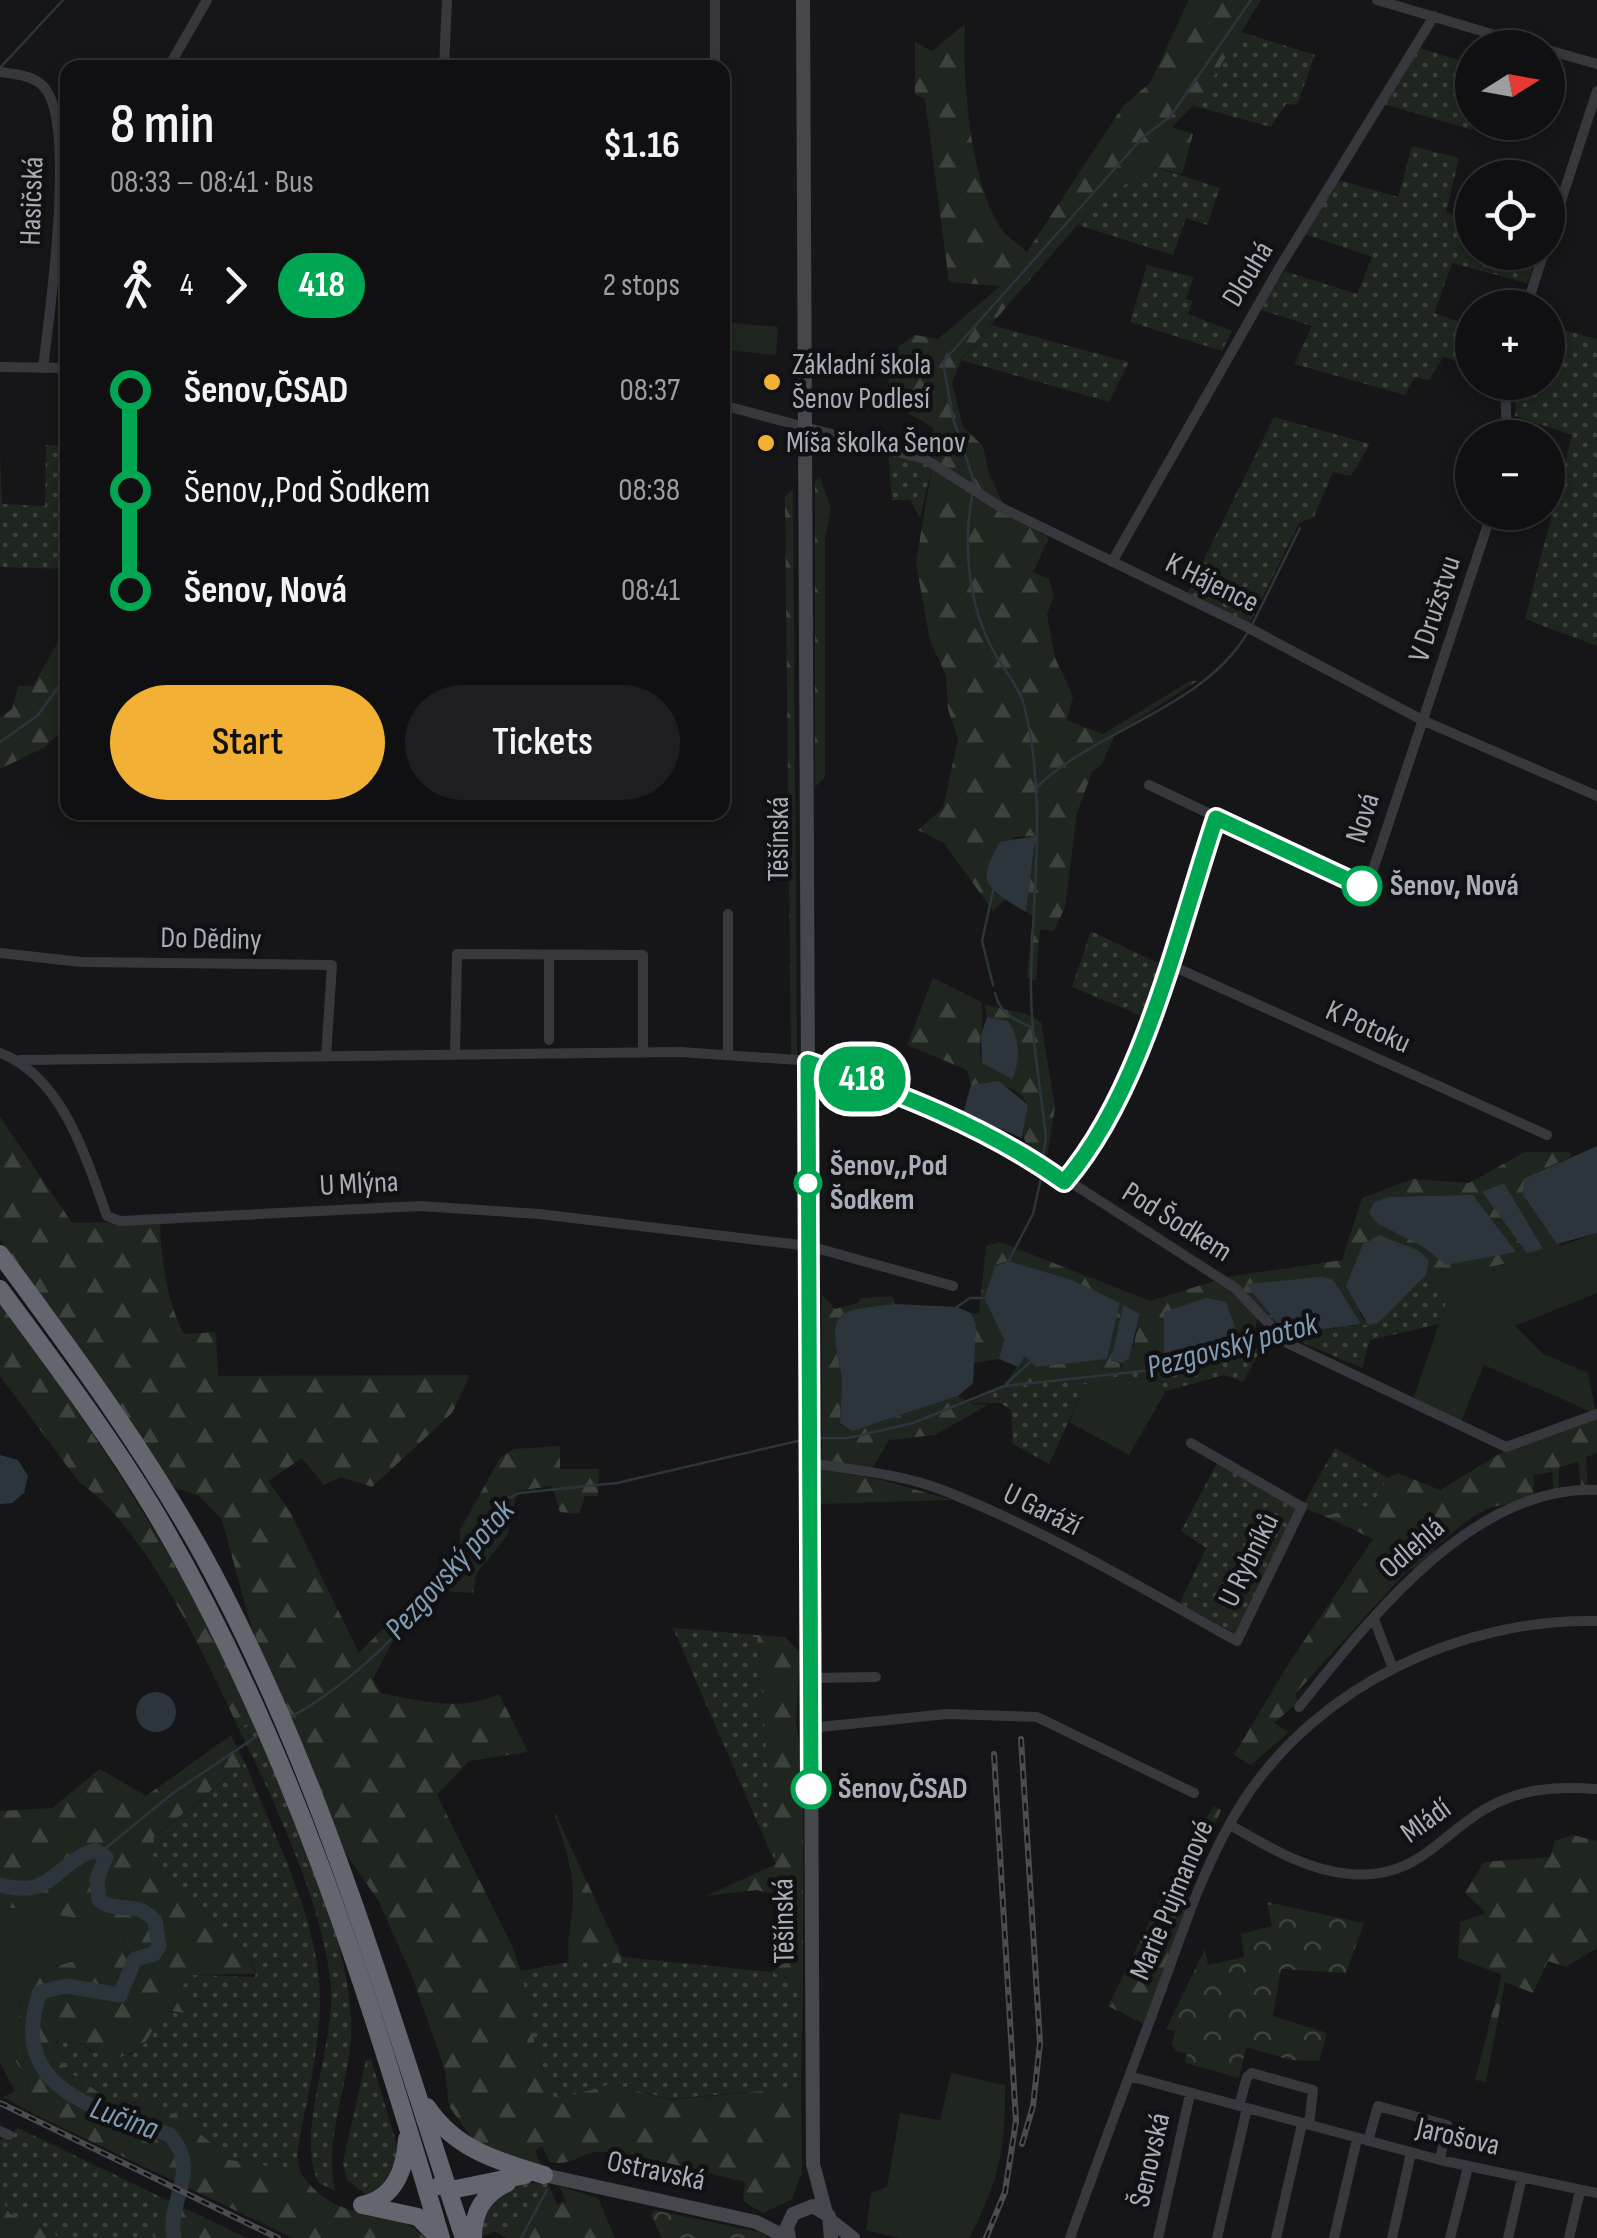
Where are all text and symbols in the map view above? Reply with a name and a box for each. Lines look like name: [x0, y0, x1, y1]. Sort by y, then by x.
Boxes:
north arrow: [1455, 30, 1565, 140]
map controls: [1455, 30, 1565, 530]
text: 8 min: [110, 92, 215, 159]
text: $1.16: [603, 123, 680, 168]
street label: Hasičská: [12, 156, 52, 246]
button: locate: [1455, 160, 1565, 270]
text: 08:33 – 08:41 · Bus: [110, 163, 314, 202]
street label: Dlouhá: [1215, 235, 1281, 313]
icon: walk: [110, 258, 165, 313]
icon: forward: [208, 258, 263, 313]
text: 418: [298, 264, 345, 307]
text: 4: [180, 266, 193, 305]
text: 2 stops: [603, 266, 680, 305]
button: +: [1455, 290, 1565, 400]
place label: Základní škola Šenov Podlesí: [792, 347, 931, 417]
text: Šenov,ČSAD: [184, 368, 348, 413]
text: 08:37: [619, 371, 680, 410]
marker: Základní škola Šenov Podlesí: [761, 371, 783, 393]
button: −: [1455, 420, 1565, 530]
place label: Míša školka Šenov: [786, 425, 966, 461]
marker: Míša školka Šenov: [755, 432, 777, 454]
text: Šenov,,Pod Šodkem: [184, 468, 430, 513]
text: 08:38: [618, 471, 680, 510]
street label: K Hájence: [1159, 545, 1265, 621]
street label: V Družstvu: [1401, 552, 1469, 666]
text: Šenov, Nová: [184, 568, 347, 613]
text: 08:41: [621, 571, 680, 610]
button: Start: [110, 685, 385, 800]
button: Tickets: [405, 685, 680, 800]
street label: Nová: [1338, 789, 1388, 847]
street label: Těšínská: [761, 796, 797, 882]
marker: Šenov, Nová: [1343, 867, 1381, 905]
place label: Šenov, Nová: [1390, 868, 1519, 904]
street label: Do Dědiny: [160, 920, 262, 958]
street label: K Potoku: [1320, 992, 1416, 1062]
line badge: 418: [804, 1046, 920, 1112]
text: 418: [839, 1058, 885, 1101]
place label: Šenov,,Pod Šodkem: [830, 1148, 948, 1218]
street label: U Mlýna: [319, 1164, 399, 1204]
marker: Šenov,,Pod Šodkem: [795, 1170, 821, 1196]
street label: Pod Šodkem: [1116, 1174, 1238, 1270]
water label: Pezgovský potok: [1142, 1304, 1323, 1387]
street label: U Garáží: [997, 1476, 1087, 1544]
water label: Pezgovský potok: [377, 1491, 524, 1648]
street label: U Rybníků: [1211, 1507, 1287, 1613]
street label: Odlehlá: [1372, 1510, 1452, 1586]
marker: Šenov,ČSAD: [792, 1770, 830, 1808]
place label: Šenov,ČSAD: [838, 1771, 968, 1807]
street label: Mládí: [1394, 1791, 1458, 1851]
street label: Marie Pujmanové: [1122, 1815, 1222, 1985]
street label: Těšínská: [765, 1878, 803, 1964]
water label: Lučina: [85, 2089, 163, 2149]
street label: Šenovská: [1122, 2110, 1178, 2210]
street label: Jarošova: [1412, 2110, 1503, 2164]
street label: Ostravská: [604, 2143, 708, 2199]

